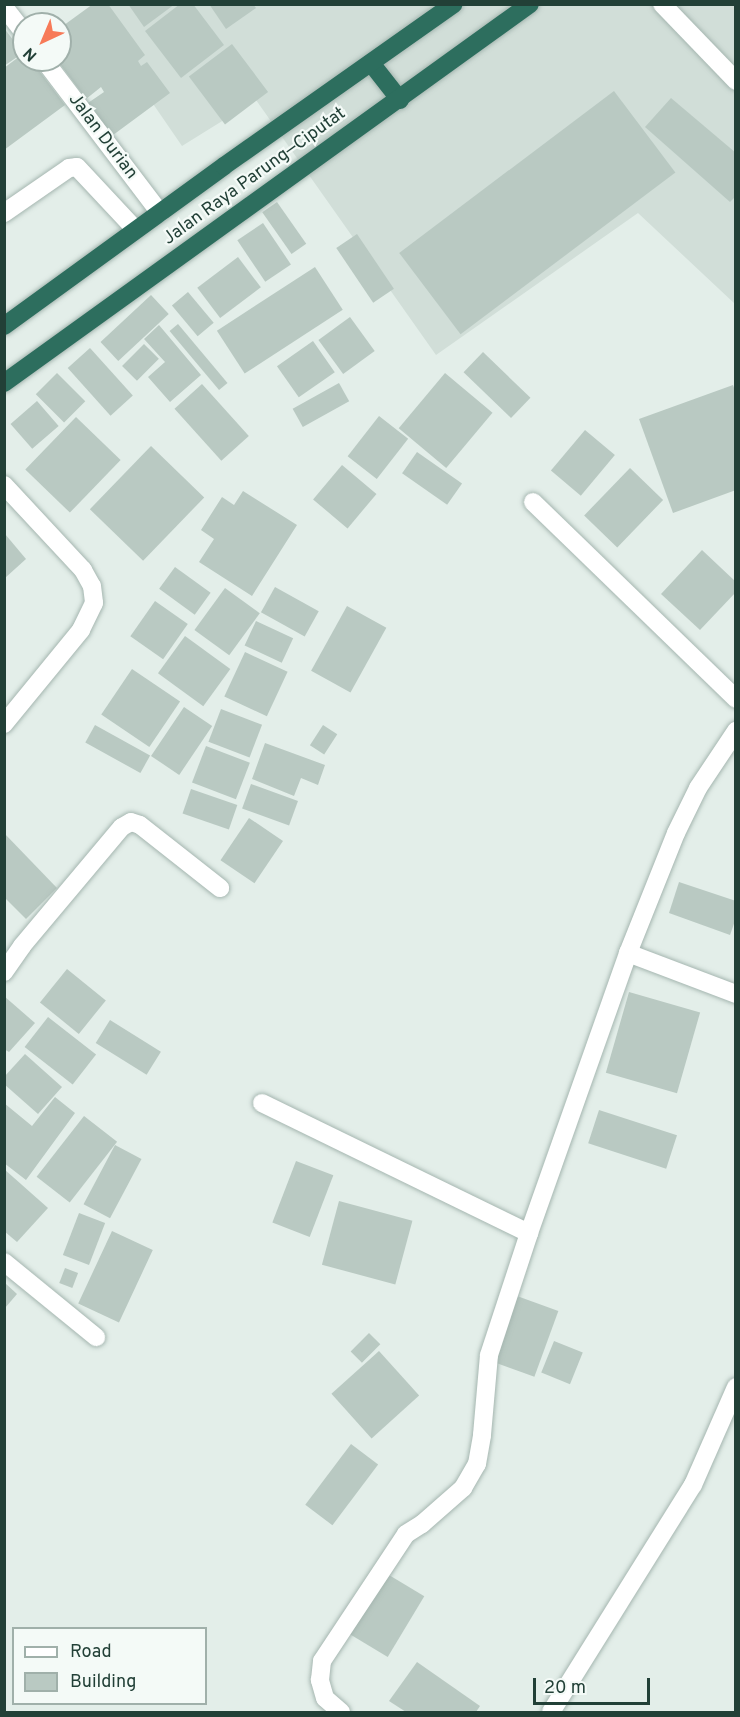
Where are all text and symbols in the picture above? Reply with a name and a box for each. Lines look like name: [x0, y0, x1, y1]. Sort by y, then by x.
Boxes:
north arrow: [12, 12, 72, 72]
text: N: [20, 42, 42, 65]
street label: Jalan Durian: [63, 90, 141, 184]
street label: Jalan Raya Parung—Ciputat: [160, 104, 350, 250]
legend: [12, 1627, 207, 1705]
text: Road: [70, 1641, 112, 1664]
scale bar: [536, 1666, 653, 1704]
text: Building: [70, 1671, 136, 1694]
text: 20 m: [544, 1677, 586, 1700]

